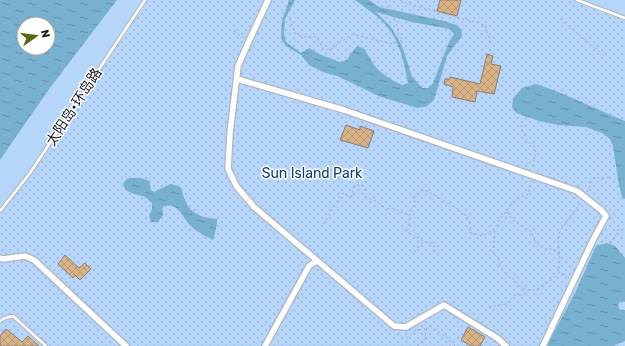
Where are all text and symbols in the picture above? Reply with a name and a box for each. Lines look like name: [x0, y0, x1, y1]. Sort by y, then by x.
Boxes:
north arrow: [16, 16, 56, 56]
text: N: [38, 28, 53, 39]
street label: 太阳岛•环岛路: [43, 65, 105, 149]
park label: Sun Island Park: [262, 165, 363, 182]

